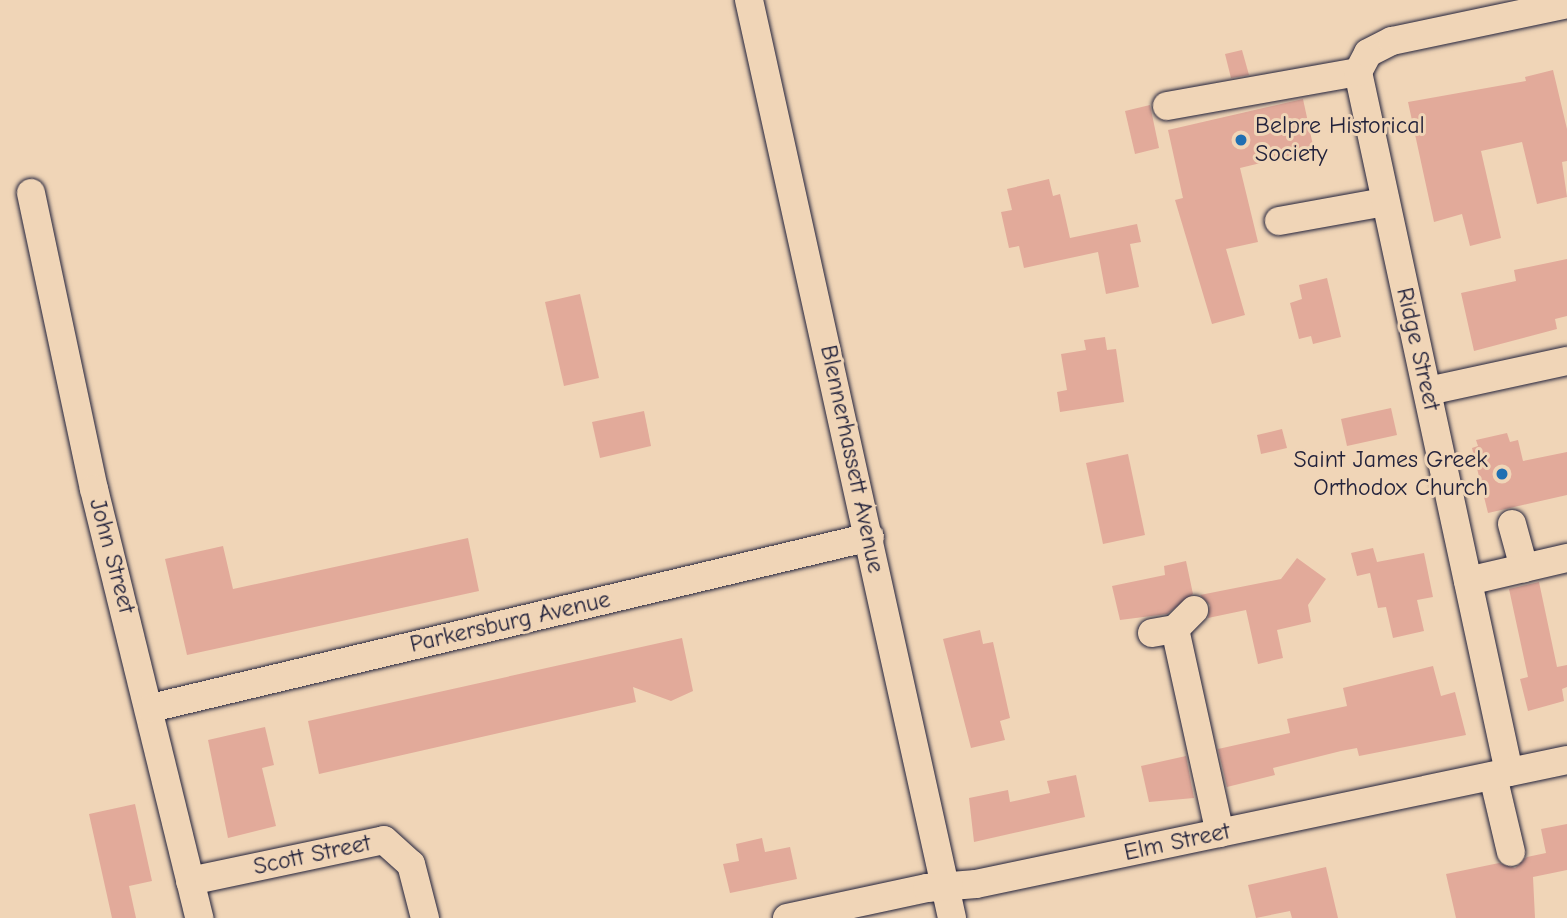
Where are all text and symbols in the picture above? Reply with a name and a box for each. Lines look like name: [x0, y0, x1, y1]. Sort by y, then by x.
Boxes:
place label: Belpre Historical Society: [1255, 112, 1425, 168]
marker: Belpre Historical Society: [1233, 132, 1249, 148]
street label: Ridge Street: [1390, 285, 1446, 413]
street label: Blennerhassett Avenue: [814, 342, 890, 576]
place label: Saint James Greek Orthodox Church: [1294, 446, 1488, 502]
marker: Saint James Greek Orthodox Church: [1494, 466, 1510, 482]
street label: John Street: [83, 495, 141, 617]
street label: Parkersburg Avenue: [407, 585, 613, 659]
street label: Elm Street: [1121, 817, 1233, 867]
street label: Scott Street: [251, 829, 373, 881]

